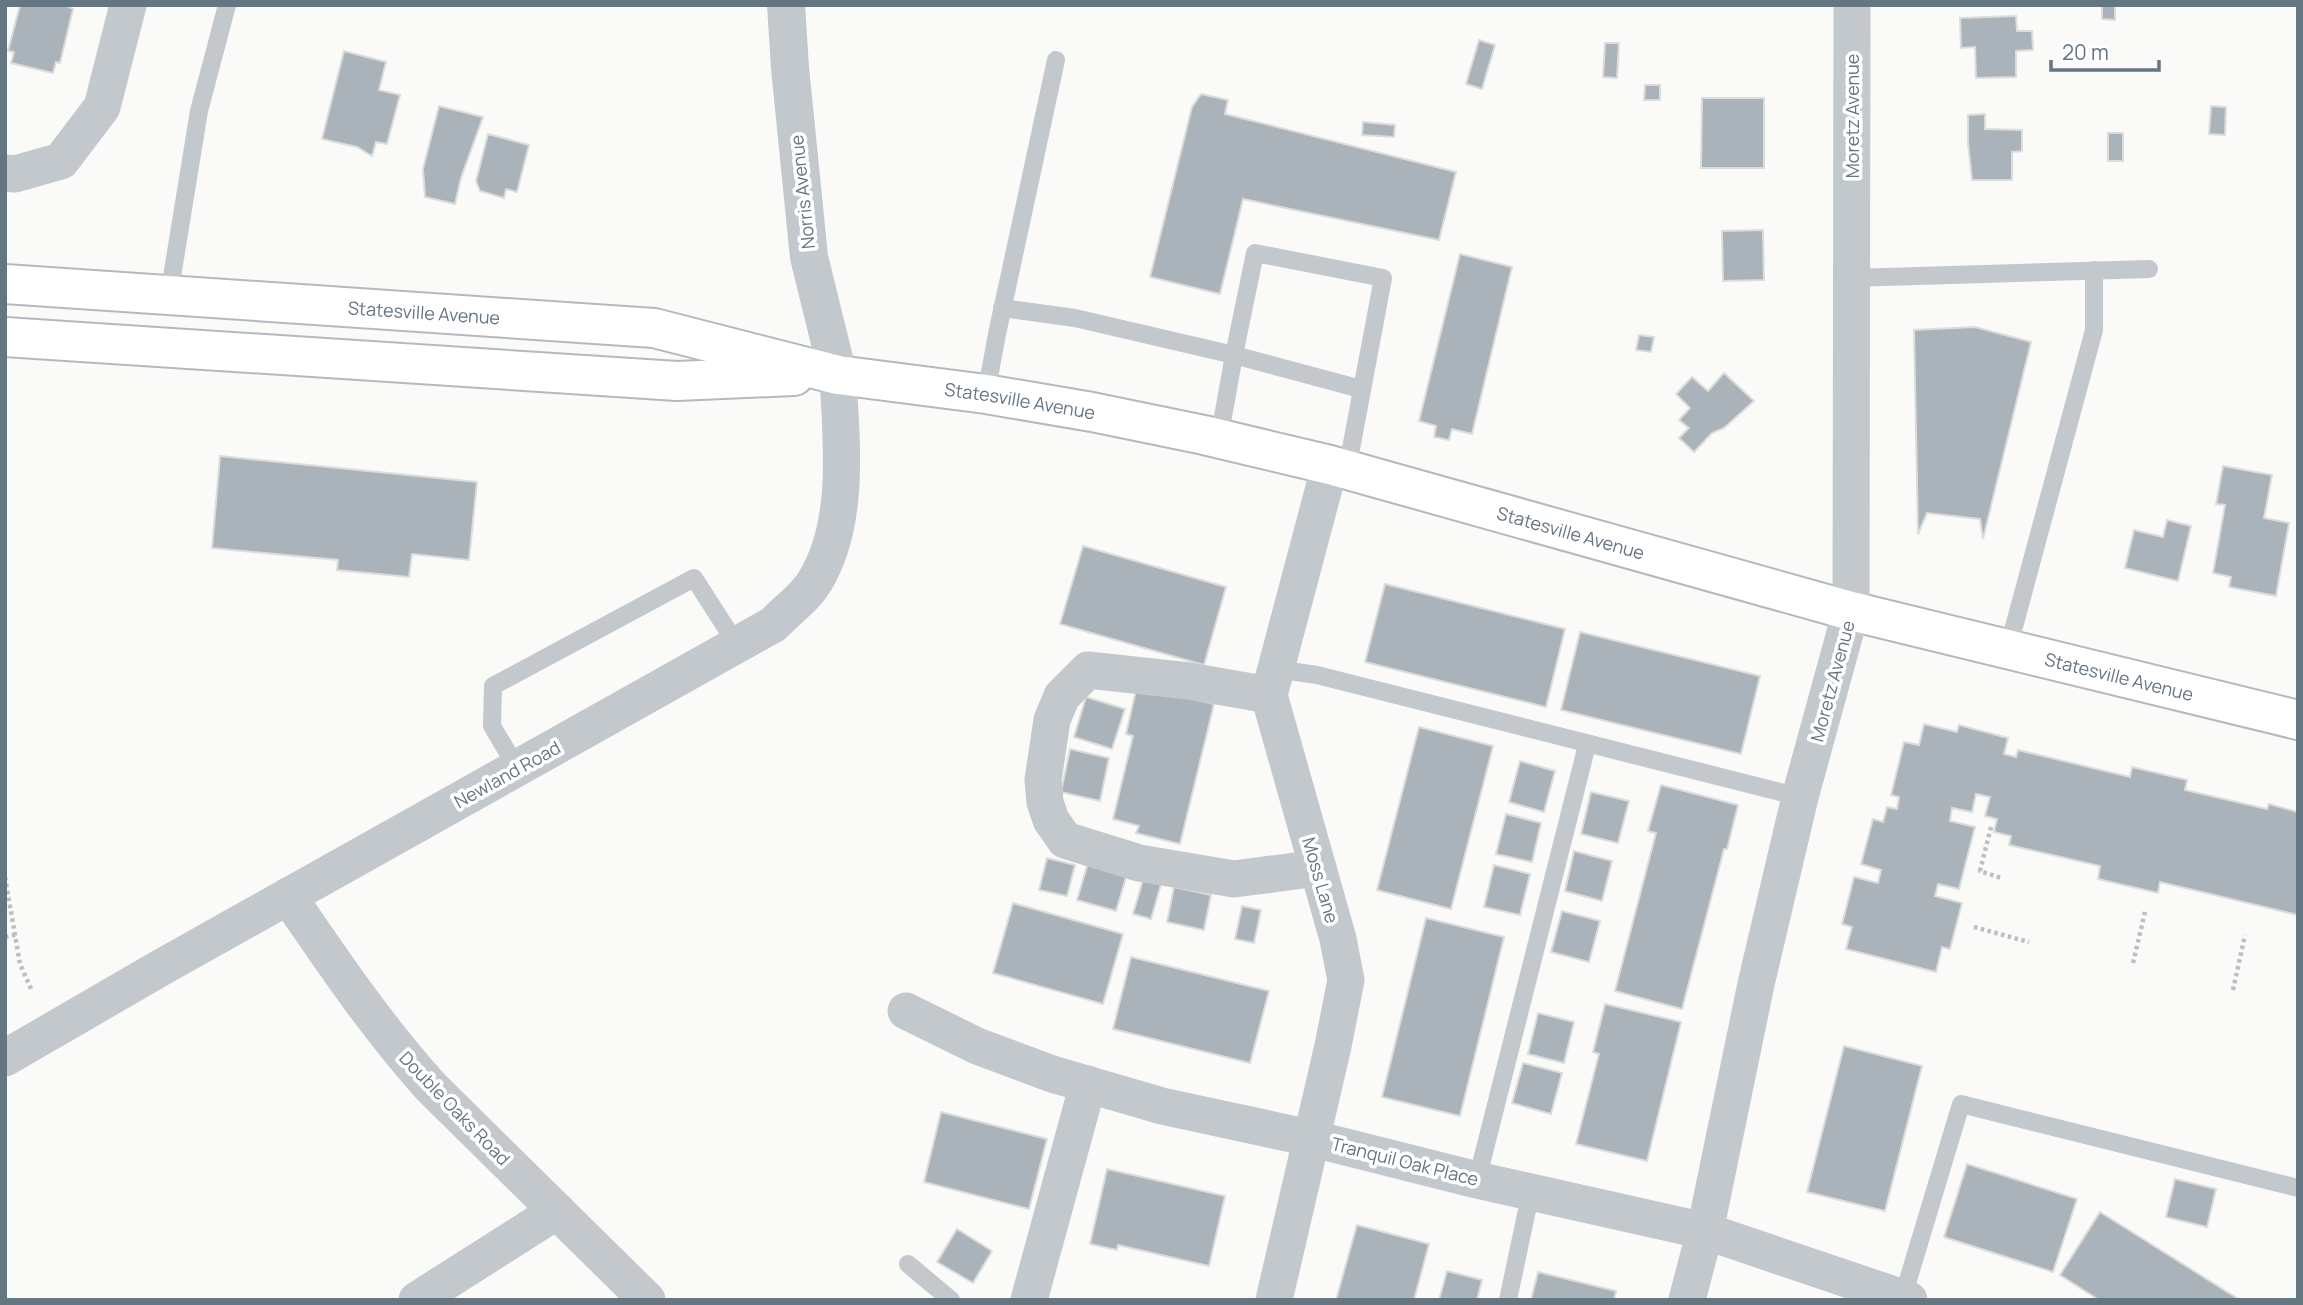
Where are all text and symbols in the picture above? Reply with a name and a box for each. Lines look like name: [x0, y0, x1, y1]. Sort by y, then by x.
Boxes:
scale bar: [2051, 28, 2160, 72]
text: 20 m: [2062, 38, 2109, 66]
street label: Moretz Avenue: [1840, 54, 1864, 178]
street label: Norris Avenue: [784, 134, 820, 250]
street label: Statesville Avenue: [347, 295, 501, 330]
street label: Statesville Avenue: [943, 377, 1097, 424]
street label: Statesville Avenue: [1494, 500, 1647, 565]
street label: Moretz Avenue: [1804, 618, 1860, 744]
street label: Statesville Avenue: [2042, 647, 2196, 706]
street label: Newland Road: [450, 735, 564, 813]
street label: Moss Lane: [1297, 834, 1345, 926]
street label: Double Oaks Road: [394, 1046, 516, 1170]
street label: Tranquil Oak Place: [1329, 1131, 1481, 1191]

